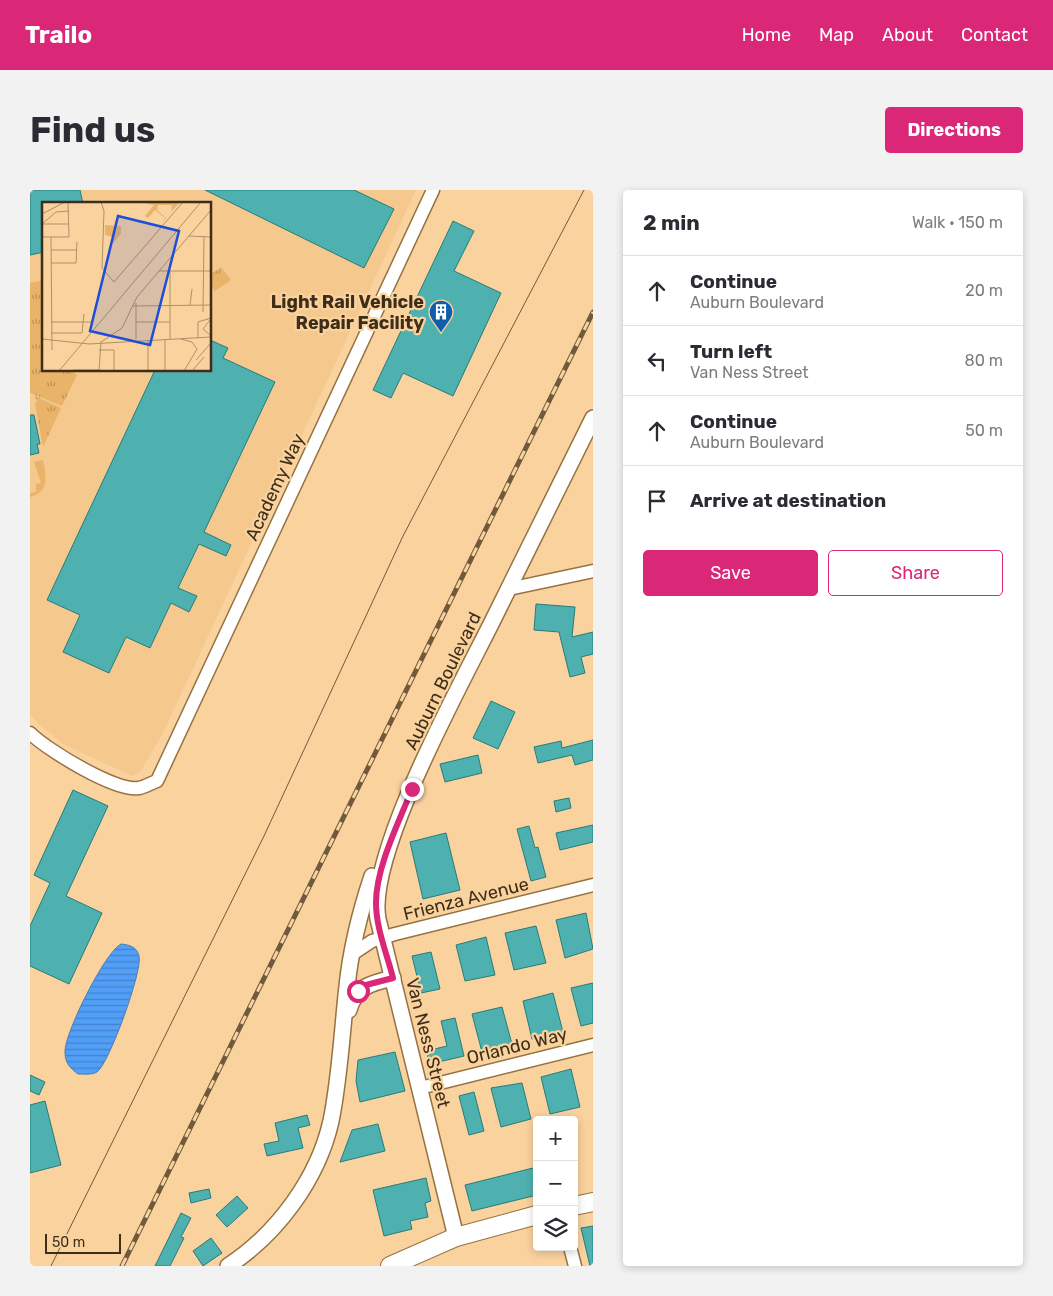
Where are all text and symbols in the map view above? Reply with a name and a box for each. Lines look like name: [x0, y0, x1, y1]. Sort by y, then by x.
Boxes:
text: Trailo: [25, 21, 92, 49]
text: Home: [742, 24, 791, 46]
text: Map: [819, 24, 854, 46]
text: About: [882, 24, 933, 46]
text: Contact: [961, 24, 1028, 46]
button: Directions: [885, 107, 1023, 153]
text: Find us: [30, 109, 155, 151]
inset map: [42, 202, 211, 371]
text: 2 min: [643, 210, 700, 235]
text: Walk · 150 m: [912, 213, 1003, 232]
text: Continue: [690, 270, 777, 293]
icon: ahead: [643, 277, 671, 305]
text: 20 m: [965, 281, 1003, 300]
place label: Light Rail Vehicle Repair Facility: [271, 291, 424, 334]
text: Auburn Boulevard: [690, 293, 824, 312]
building icon: Light Rail Vehicle Repair Facility: [428, 299, 454, 333]
text: Turn left: [690, 340, 772, 363]
icon: left: [643, 347, 671, 375]
text: 80 m: [965, 351, 1003, 370]
text: Van Ness Street: [690, 363, 809, 382]
text: Continue: [690, 410, 777, 433]
icon: ahead: [643, 417, 671, 445]
text: 50 m: [965, 421, 1003, 440]
street label: Academy Way: [241, 430, 309, 544]
text: Auburn Boulevard: [690, 433, 824, 452]
icon: arrive: [643, 487, 671, 515]
text: Arrive at destination: [690, 489, 886, 512]
button: Save: [643, 550, 818, 596]
button: Share: [828, 550, 1003, 596]
street label: Auburn Boulevard: [400, 608, 486, 754]
route end: [401, 778, 424, 801]
street label: Frienza Avenue: [401, 873, 531, 925]
street label: Van Ness Street: [401, 976, 455, 1110]
route start: [347, 980, 370, 1003]
street label: Orlando Way: [464, 1023, 570, 1069]
map controls: [533, 1116, 578, 1251]
button: +: [533, 1116, 578, 1161]
button: −: [533, 1161, 578, 1206]
button: layers: [533, 1206, 578, 1251]
scale bar: [45, 1231, 121, 1254]
text: 50 m: [52, 1234, 85, 1251]

